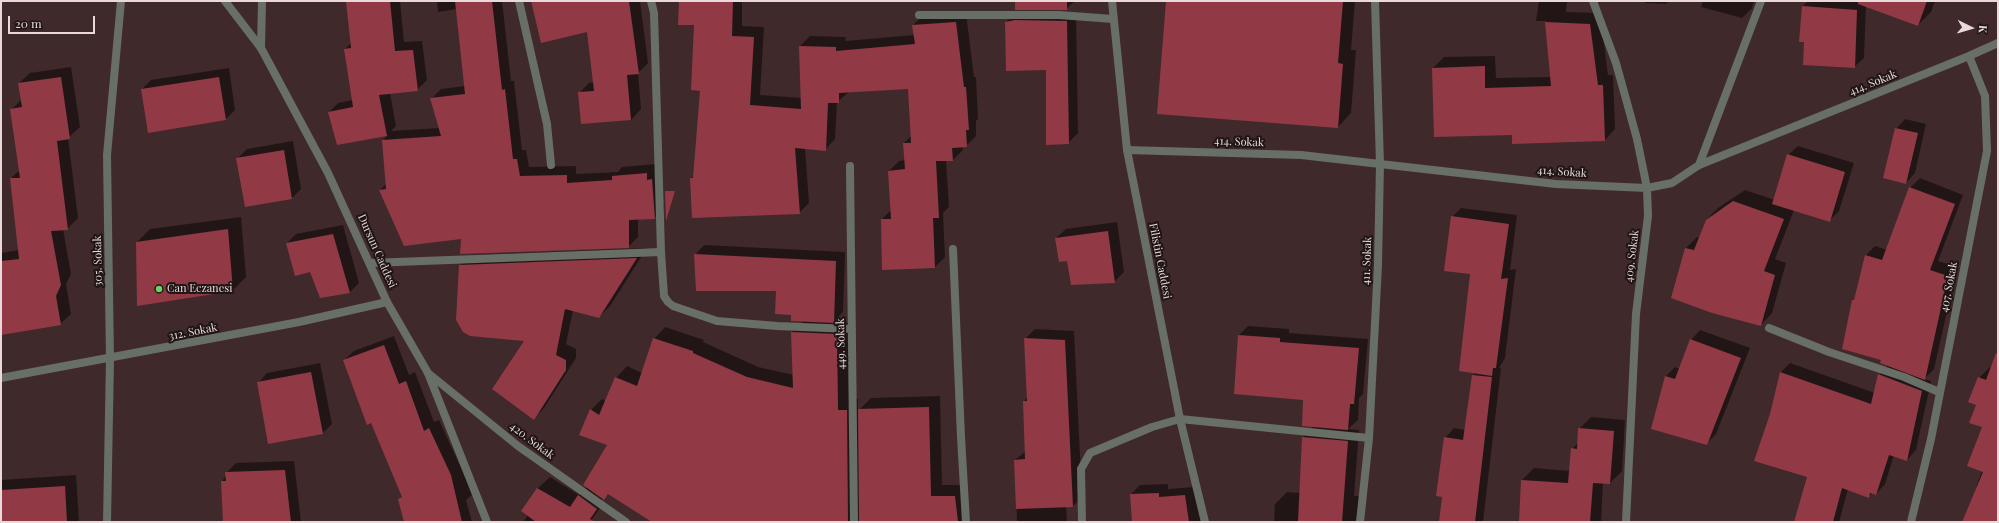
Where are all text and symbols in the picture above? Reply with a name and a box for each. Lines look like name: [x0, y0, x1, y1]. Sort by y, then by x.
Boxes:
scale bar: [10, 8, 97, 34]
north arrow: [1951, 8, 1991, 48]
text: 20 m: [15, 15, 42, 31]
text: K: [1976, 25, 1991, 34]
street label: 414. Sokak: [1847, 68, 1899, 98]
street label: 414. Sokak: [1214, 135, 1264, 149]
street label: 414. Sokak: [1537, 164, 1587, 180]
street label: Dursun Caddesi: [355, 212, 399, 290]
street label: Filistin Caddesi: [1146, 222, 1174, 300]
street label: 409. Sokak: [1622, 229, 1642, 283]
street label: 305. Sokak: [91, 235, 105, 287]
street label: 411. Sokak: [1360, 237, 1374, 285]
street label: 407. Sokak: [1938, 261, 1960, 313]
place label: Can Eczanesi: [167, 282, 232, 296]
marker: Can Eczanesi: [154, 284, 164, 294]
street label: 449. Sokak: [834, 318, 848, 370]
street label: 312. Sokak: [168, 321, 218, 343]
street label: 420. Sokak: [507, 420, 557, 462]

